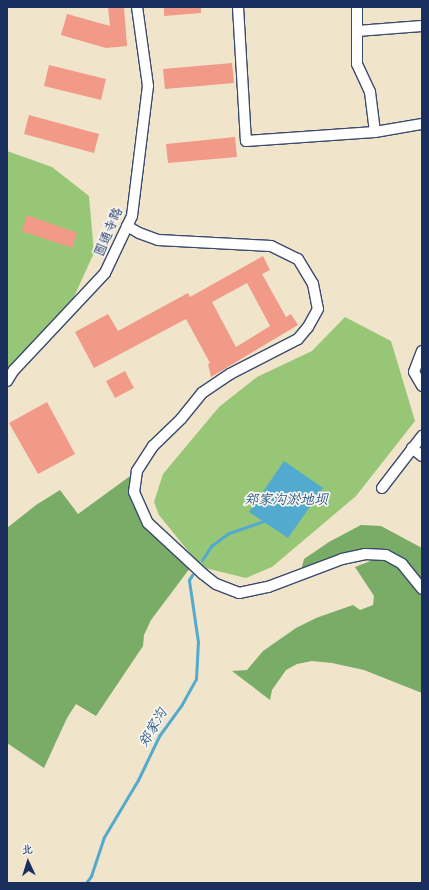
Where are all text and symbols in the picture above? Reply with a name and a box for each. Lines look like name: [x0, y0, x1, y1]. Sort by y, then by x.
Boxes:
street label: 圆通寺路: [92, 205, 126, 259]
water label: 郑家沟淤地坝: [244, 492, 328, 508]
water label: 郑家沟: [135, 706, 171, 750]
north arrow: [8, 842, 48, 882]
text: 北: [21, 842, 33, 857]

